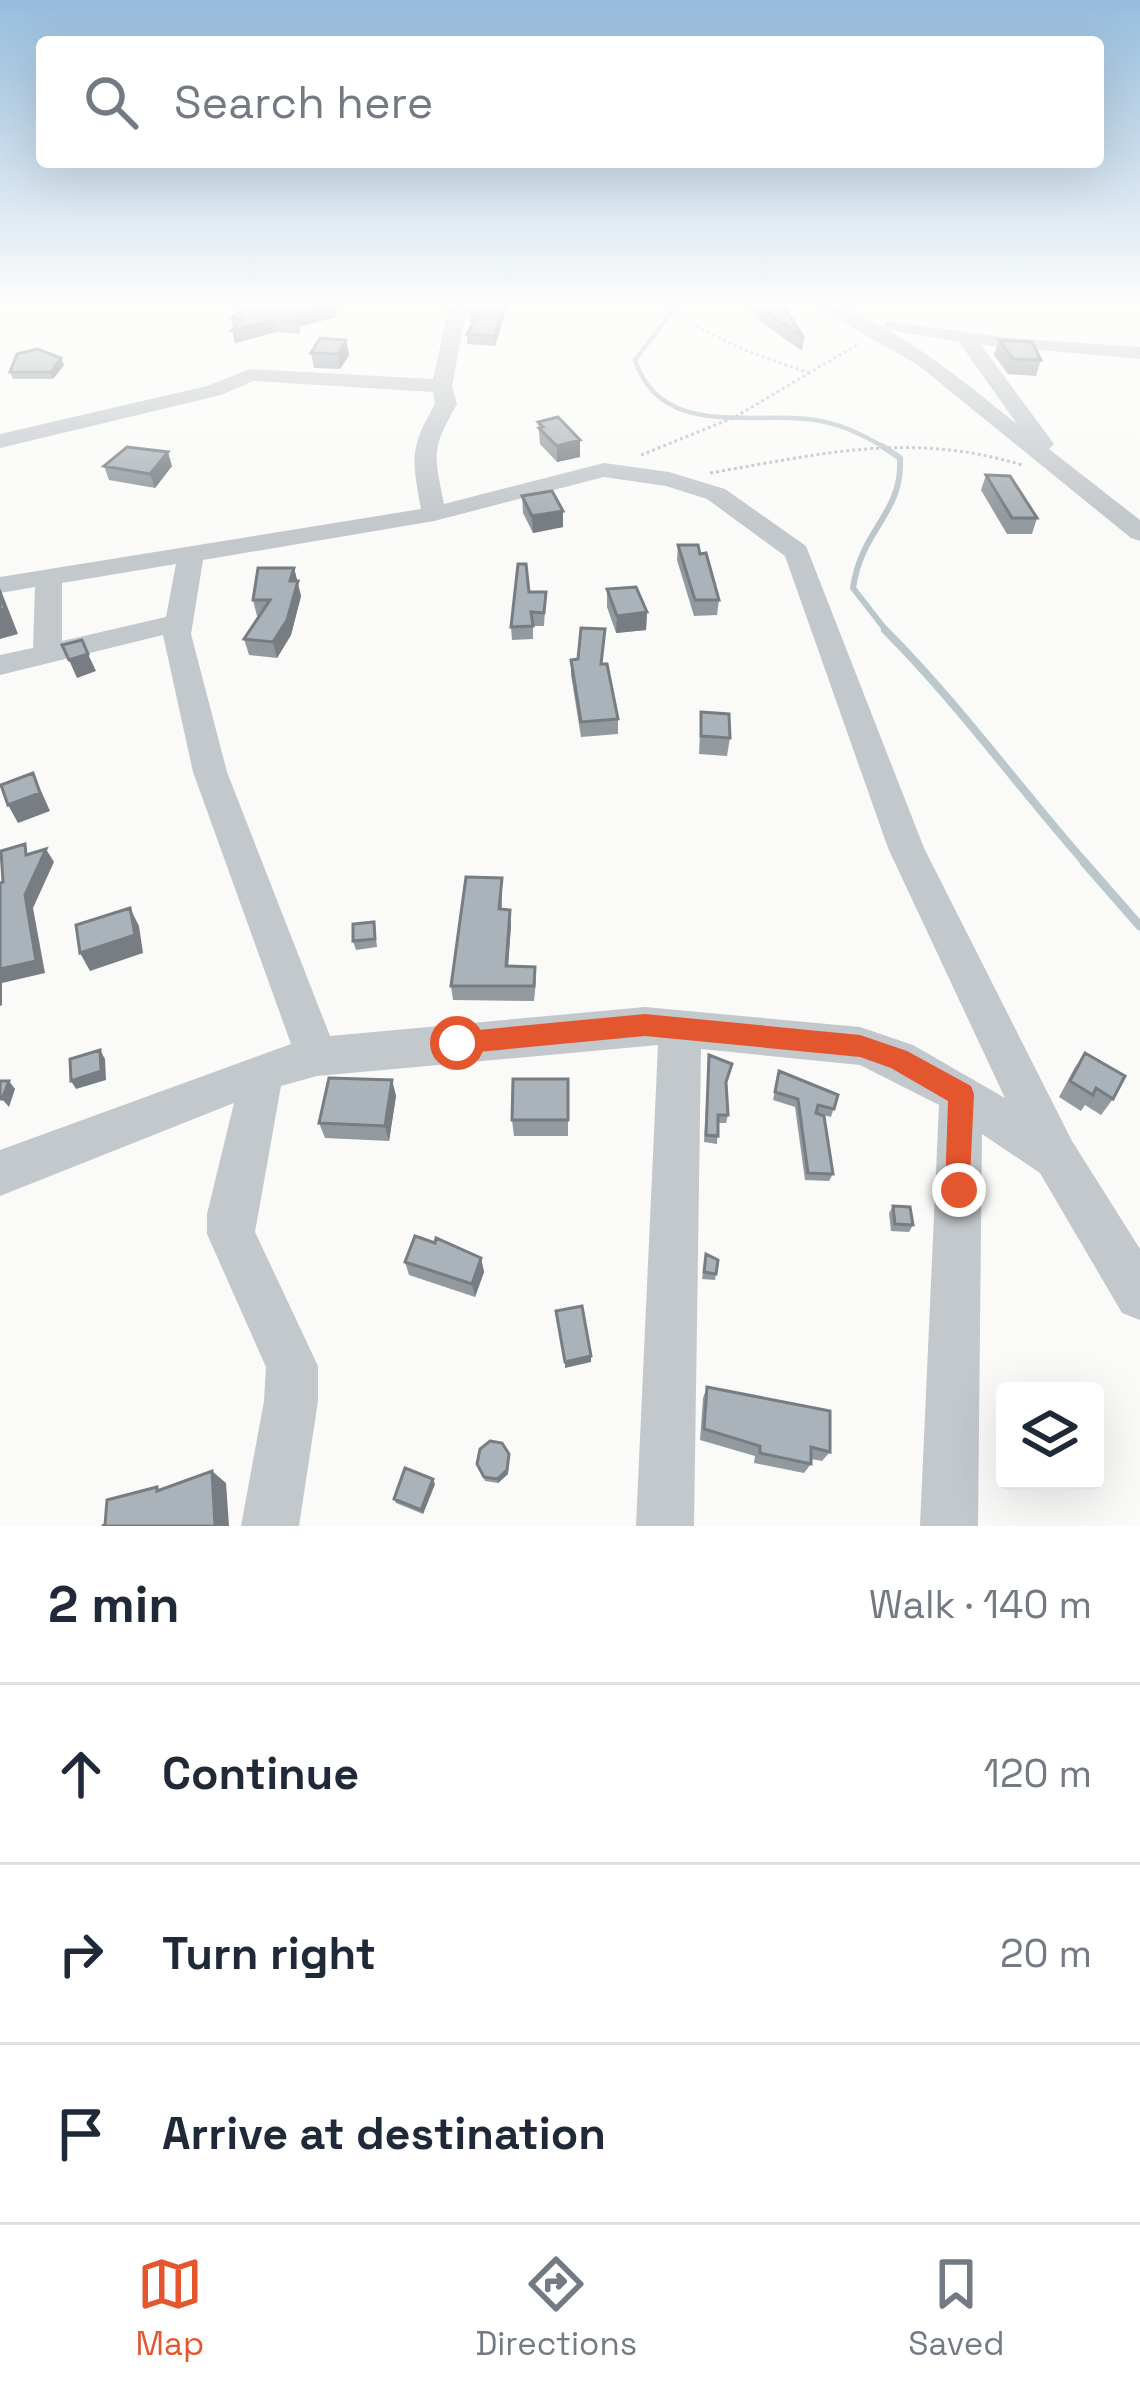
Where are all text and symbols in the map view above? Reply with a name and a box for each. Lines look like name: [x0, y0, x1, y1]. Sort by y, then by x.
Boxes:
search box: [36, 36, 1104, 168]
icon: search: [78, 69, 144, 135]
text: Search here: [174, 74, 433, 131]
route start: [430, 1016, 484, 1070]
route end: [932, 1163, 986, 1217]
map controls: [996, 1382, 1104, 1490]
button: layers: [996, 1382, 1104, 1490]
text: 2 min: [48, 1572, 180, 1637]
text: Walk · 140 m: [869, 1580, 1092, 1629]
icon: ahead: [48, 1741, 114, 1807]
text: Continue: [162, 1745, 359, 1802]
text: 120 m: [984, 1749, 1092, 1798]
icon: right: [48, 1921, 114, 1987]
text: Turn right: [162, 1925, 376, 1982]
text: 20 m: [1000, 1929, 1092, 1978]
icon: arrive: [48, 2101, 114, 2167]
text: Arrive at destination: [162, 2105, 606, 2162]
tab: Map: [136, 2251, 204, 2365]
tab: Directions: [475, 2251, 637, 2365]
tab: Saved: [908, 2251, 1004, 2365]

